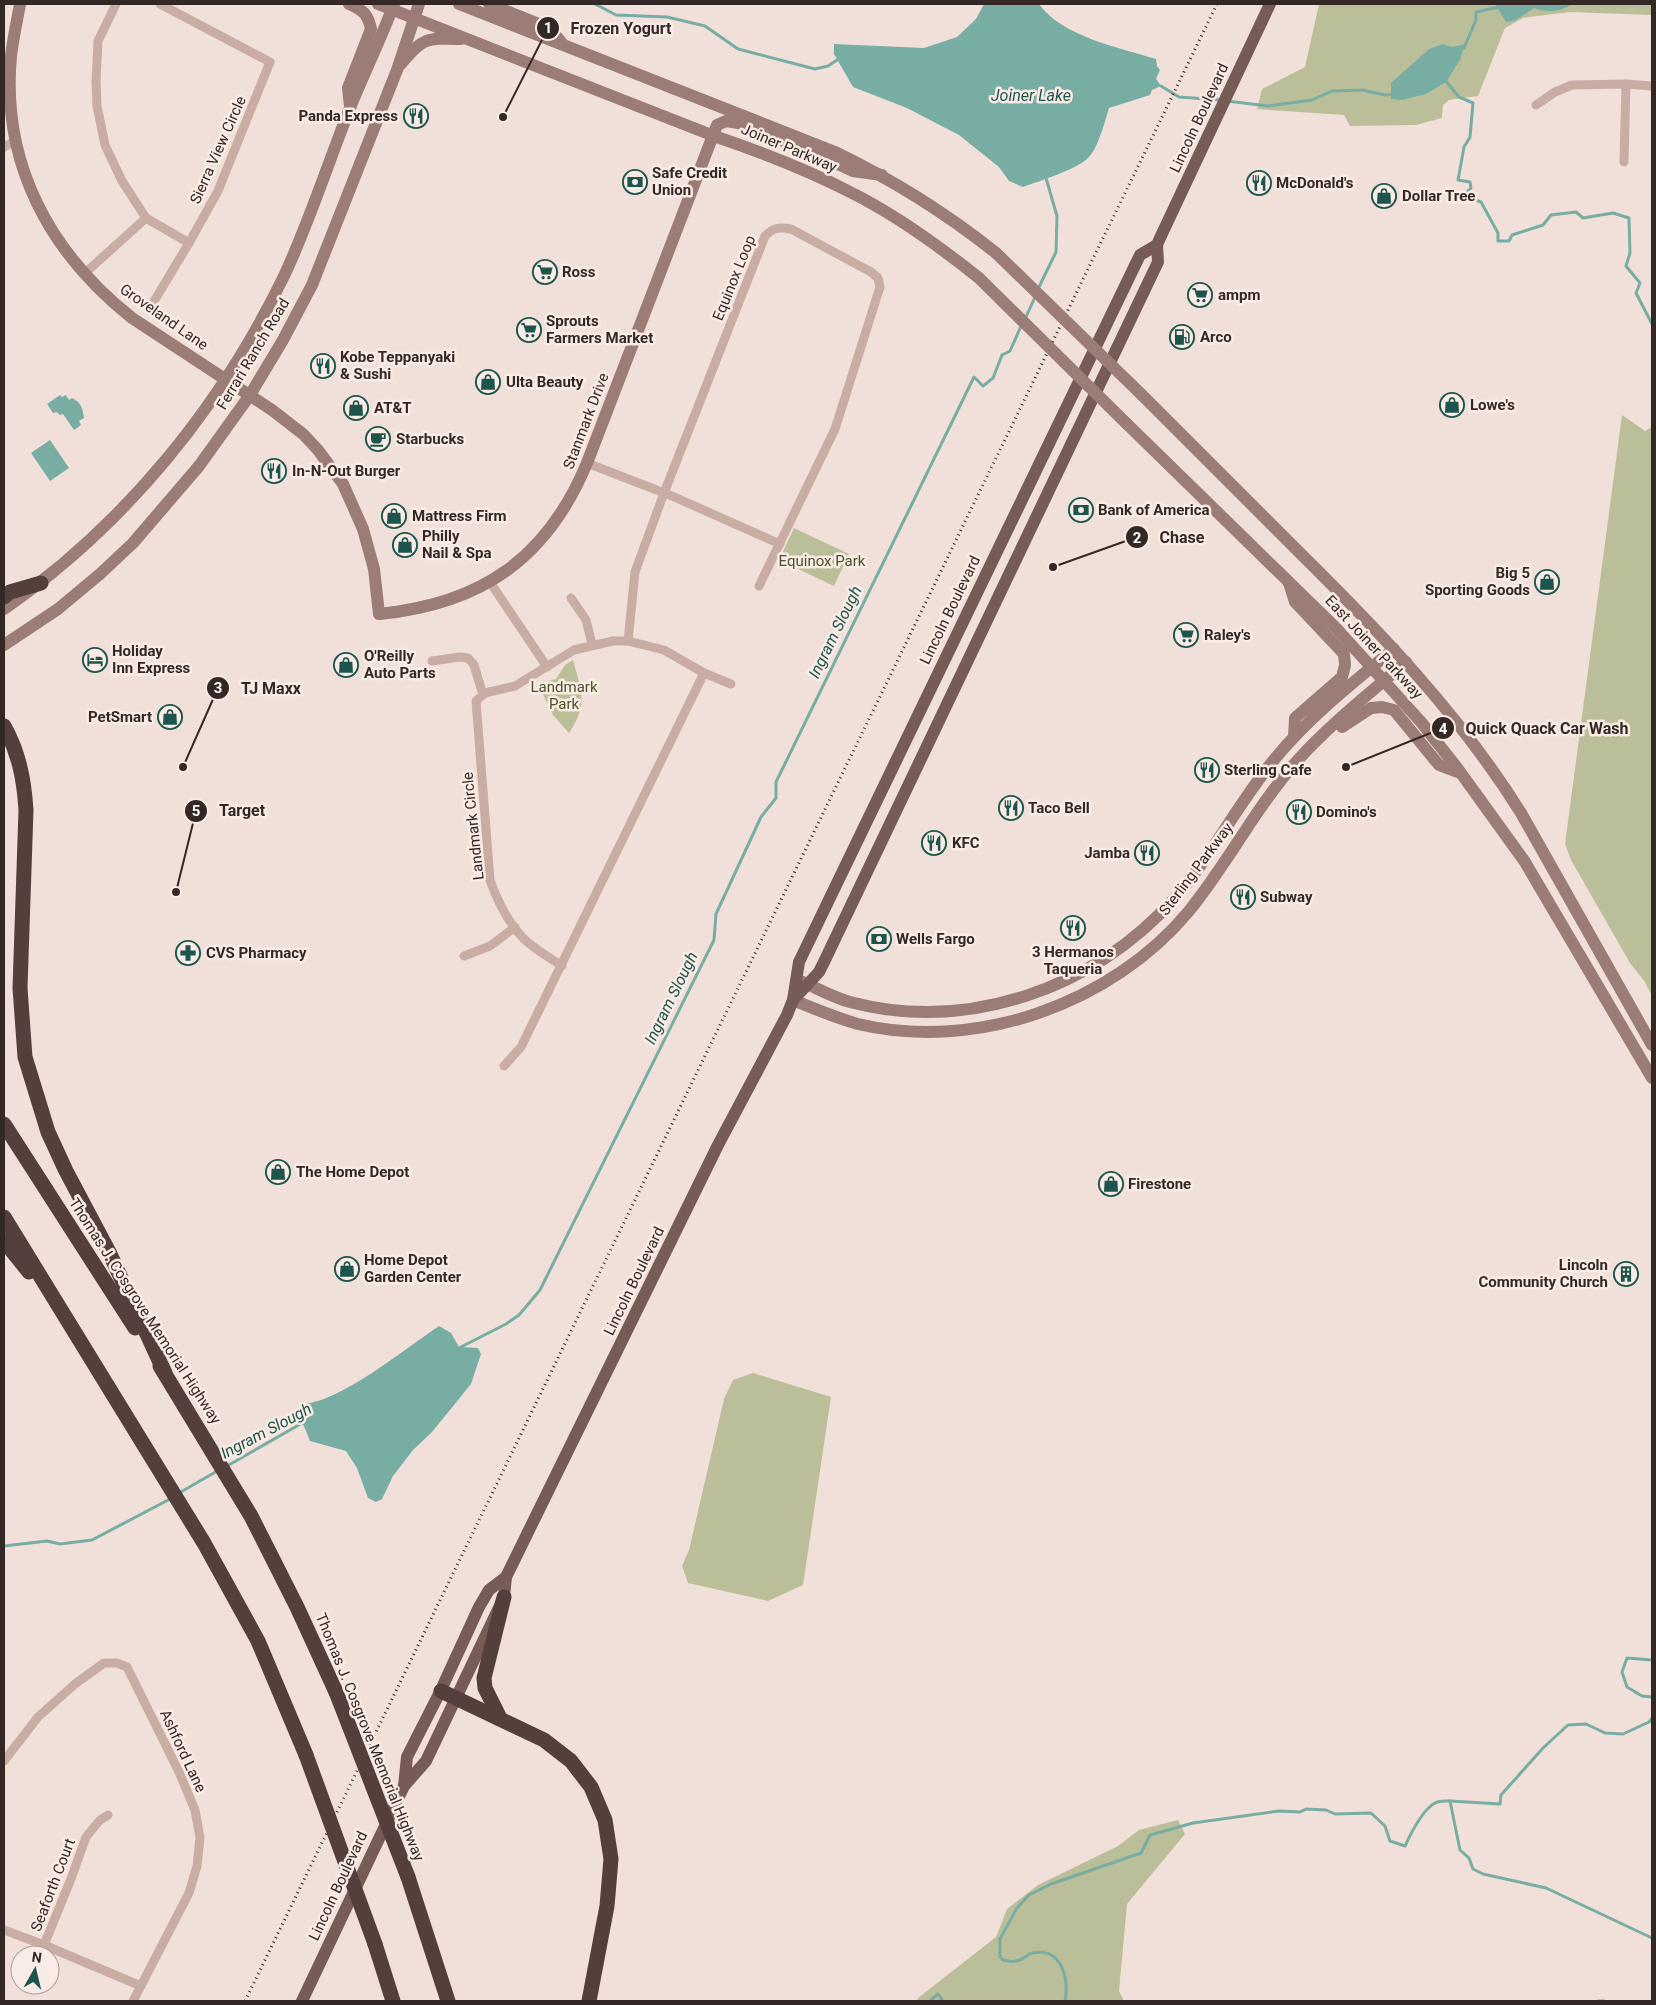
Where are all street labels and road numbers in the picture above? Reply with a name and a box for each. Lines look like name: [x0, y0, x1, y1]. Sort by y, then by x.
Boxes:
street label: Lincoln Boulevard: [1166, 61, 1232, 175]
street label: Sierra View Circle: [186, 93, 250, 207]
street label: Joiner Parkway: [738, 120, 840, 176]
street label: Equinox Loop: [709, 233, 759, 323]
street label: Groveland Lane: [116, 280, 212, 354]
street label: Ferrari Ranch Road: [213, 295, 293, 413]
street label: Stanmark Drive: [559, 370, 613, 472]
street label: Lincoln Boulevard: [916, 553, 984, 667]
street label: East Joiner Parkway: [1321, 591, 1427, 703]
street label: Landmark Circle: [458, 771, 488, 881]
street label: Sterling Parkway: [1155, 819, 1237, 919]
street label: Thomas J. Cosgrove Memorial Highway: [65, 1195, 225, 1427]
street label: Lincoln Boulevard: [600, 1224, 668, 1338]
street label: Thomas J. Cosgrove Memorial Highway: [312, 1610, 428, 1864]
street label: Ashford Lane: [156, 1707, 210, 1795]
street label: Lincoln Boulevard: [305, 1829, 371, 1943]
street label: Seaforth Court: [27, 1836, 79, 1934]

